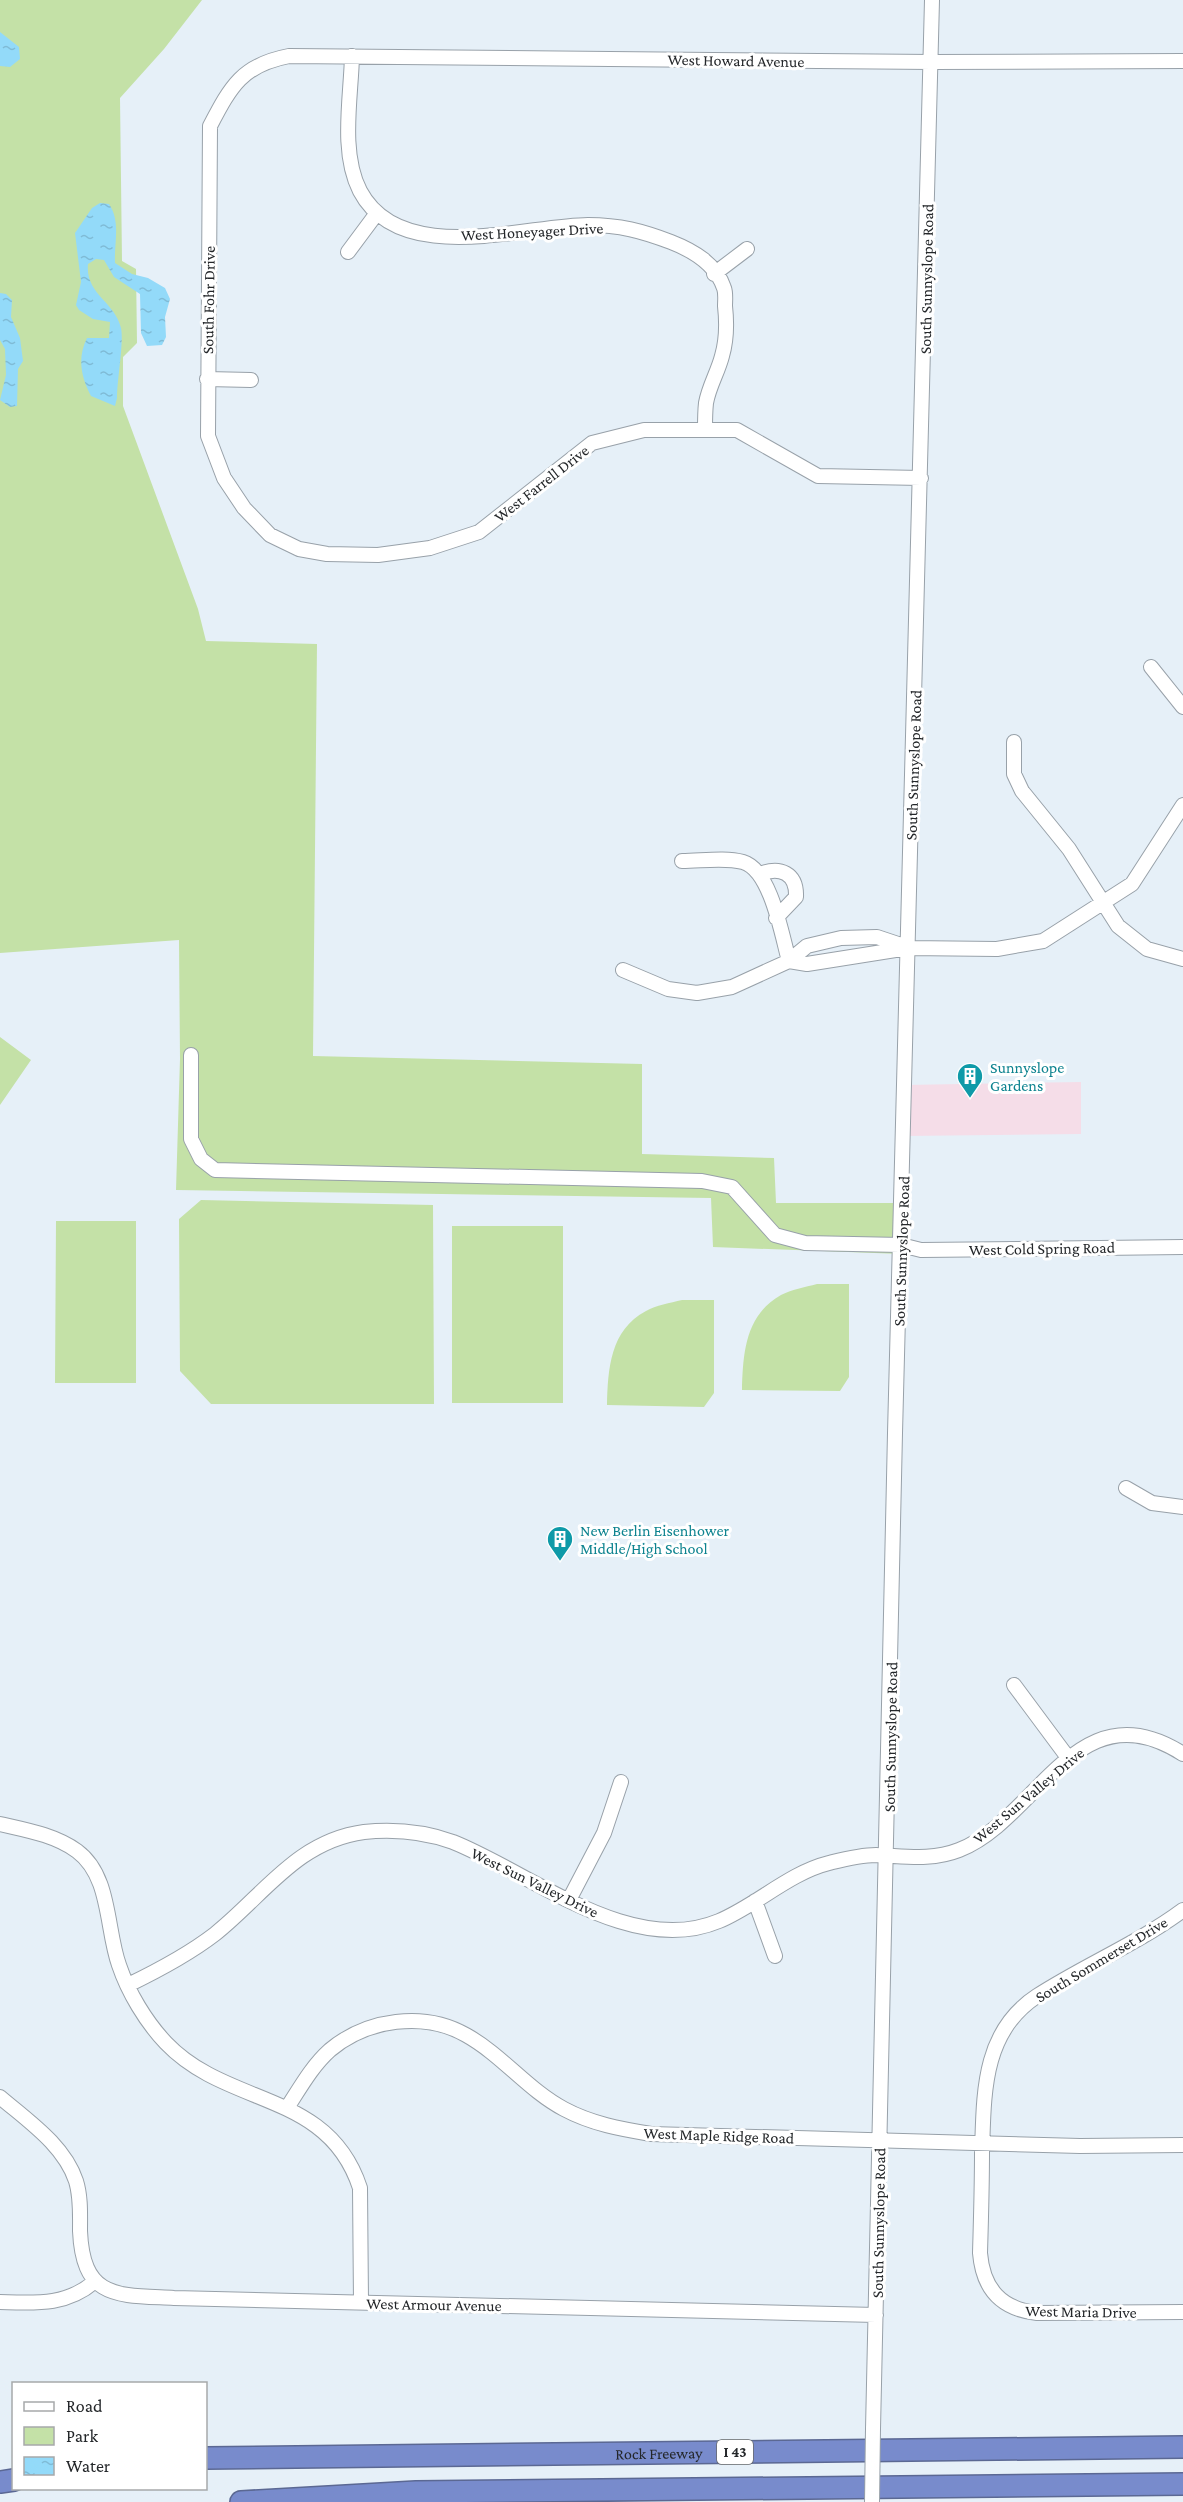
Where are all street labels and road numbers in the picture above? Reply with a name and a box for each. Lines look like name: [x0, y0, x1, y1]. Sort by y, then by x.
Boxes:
street label: West Howard Avenue: [667, 51, 805, 70]
street label: South Sunnyslope Road: [917, 203, 937, 354]
street label: West Honeyager Drive: [460, 219, 604, 245]
street label: South Fohr Drive: [199, 246, 218, 354]
street label: West Farrell Drive: [491, 441, 592, 525]
street label: South Sunnyslope Road: [902, 689, 926, 841]
street label: South Sunnyslope Road: [890, 1175, 914, 1327]
street label: West Cold Spring Road: [969, 1239, 1116, 1259]
street label: South Sunnyslope Road: [881, 1661, 901, 1812]
street label: West Sun Valley Drive: [969, 1744, 1088, 1848]
street label: West Sun Valley Drive: [468, 1844, 601, 1922]
street label: South Sommerset Drive: [1032, 1913, 1170, 2006]
street label: West Maple Ridge Road: [643, 2124, 795, 2148]
street label: South Sunnyslope Road: [869, 2147, 889, 2298]
street label: West Armour Avenue: [366, 2295, 502, 2314]
street label: West Maria Drive: [1025, 2302, 1137, 2321]
road number: I 43: [717, 2440, 753, 2464]
street label: Rock Freeway: [615, 2444, 703, 2463]

